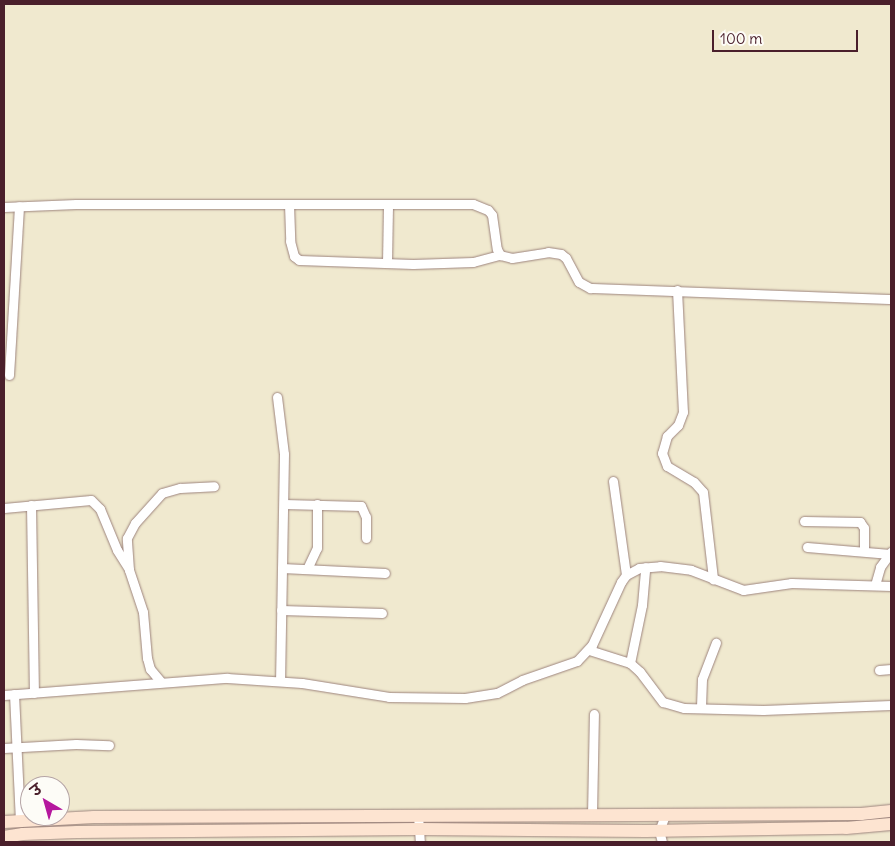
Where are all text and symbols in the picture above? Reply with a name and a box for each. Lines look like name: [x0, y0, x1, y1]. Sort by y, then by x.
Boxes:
scale bar: [715, 20, 861, 52]
text: 100 m: [720, 29, 762, 48]
north arrow: [20, 776, 70, 826]
text: उ: [27, 780, 46, 800]

